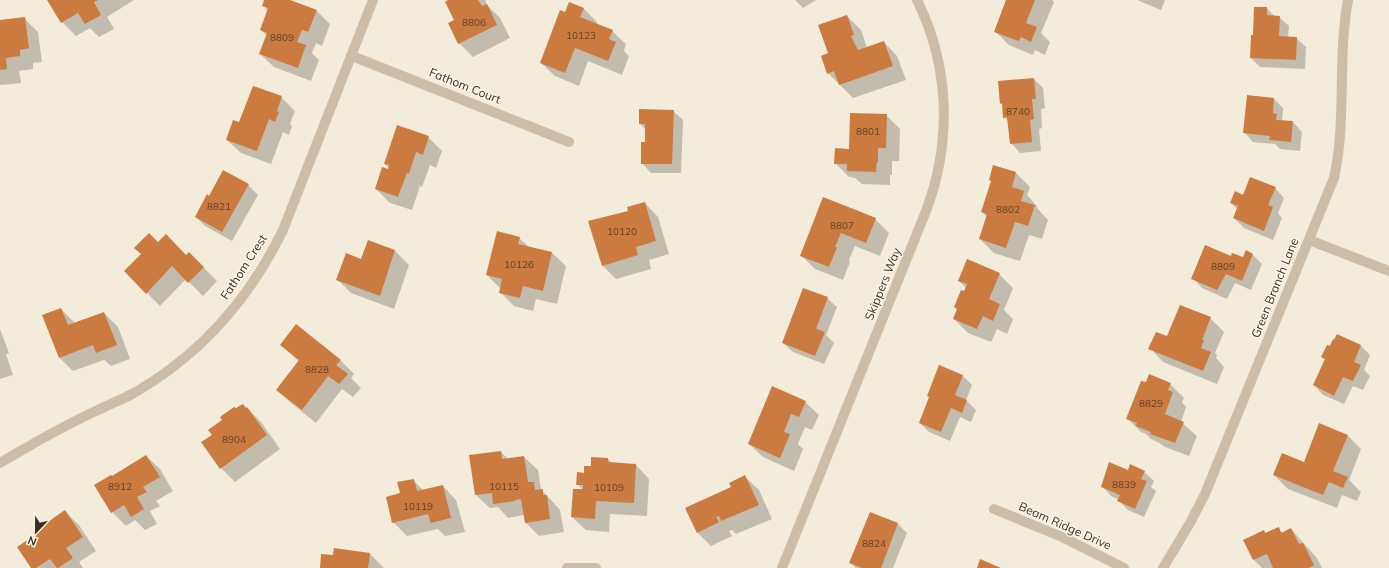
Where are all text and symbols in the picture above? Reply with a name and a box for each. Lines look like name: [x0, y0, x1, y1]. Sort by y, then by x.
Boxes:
house number: 8806: [462, 16, 486, 29]
house number: 10123: [566, 29, 596, 42]
house number: 8809: [270, 31, 294, 44]
street label: Fathom Court: [427, 64, 503, 107]
house number: 8740: [1006, 105, 1030, 118]
house number: 8801: [856, 125, 880, 138]
house number: 8821: [207, 200, 231, 213]
house number: 8802: [996, 203, 1020, 216]
house number: 8807: [830, 219, 854, 232]
house number: 10120: [607, 225, 637, 238]
street label: Fathom Crest: [217, 231, 270, 302]
street label: Green Branch Lane: [1248, 236, 1301, 340]
street label: Skippers Way: [861, 245, 904, 322]
house number: 10126: [504, 258, 534, 271]
house number: 8809: [1211, 260, 1235, 273]
house number: 8828: [305, 363, 329, 376]
house number: 8829: [1139, 397, 1163, 410]
house number: 8904: [222, 433, 246, 446]
house number: 8839: [1112, 478, 1136, 491]
house number: 8912: [108, 480, 132, 493]
house number: 10115: [489, 480, 519, 493]
house number: 10109: [594, 481, 624, 494]
street label: Beam Ridge Drive: [1017, 498, 1114, 553]
house number: 10119: [403, 500, 433, 513]
north arrow: [16, 512, 56, 552]
text: N: [26, 533, 39, 549]
house number: 8824: [862, 537, 886, 550]

